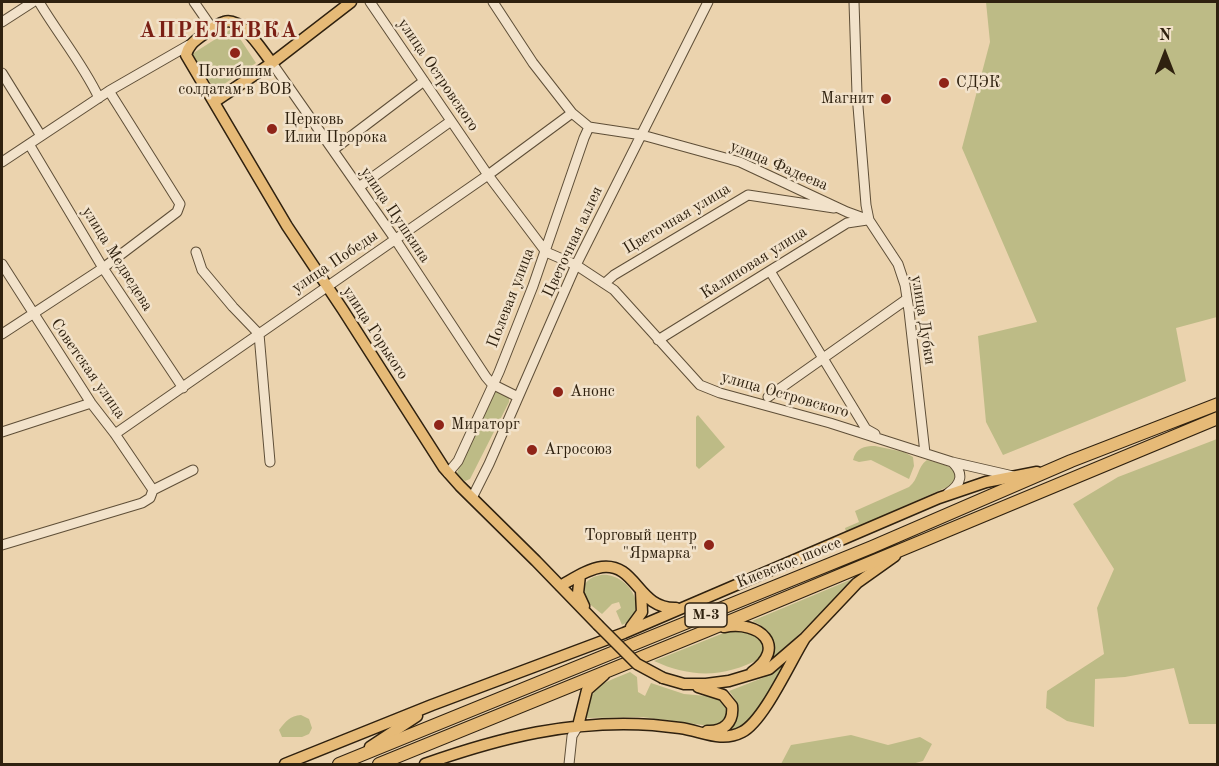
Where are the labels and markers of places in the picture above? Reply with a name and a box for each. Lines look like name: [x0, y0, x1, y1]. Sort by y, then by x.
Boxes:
marker: Погибшим солдатам в ВОВ: [228, 46, 242, 60]
place label: Погибшим солдатам в ВОВ: [178, 62, 292, 100]
place label: СДЭК: [956, 73, 1000, 93]
marker: СДЭК: [937, 76, 951, 90]
place label: Магнит: [821, 89, 874, 109]
marker: Магнит: [879, 92, 893, 106]
place label: Церковь Илии Пророка: [284, 110, 387, 148]
marker: Церковь Илии Пророка: [265, 122, 279, 136]
place label: Анонс: [570, 382, 615, 402]
marker: Анонс: [551, 385, 565, 399]
place label: Мираторг: [451, 415, 520, 435]
marker: Мираторг: [432, 418, 446, 432]
place label: Агросоюз: [544, 440, 612, 460]
marker: Агросоюз: [525, 443, 539, 457]
place label: Торговый центр "Ярмарка": [584, 526, 697, 564]
marker: Торговый центр "Ярмарка": [702, 538, 716, 552]

